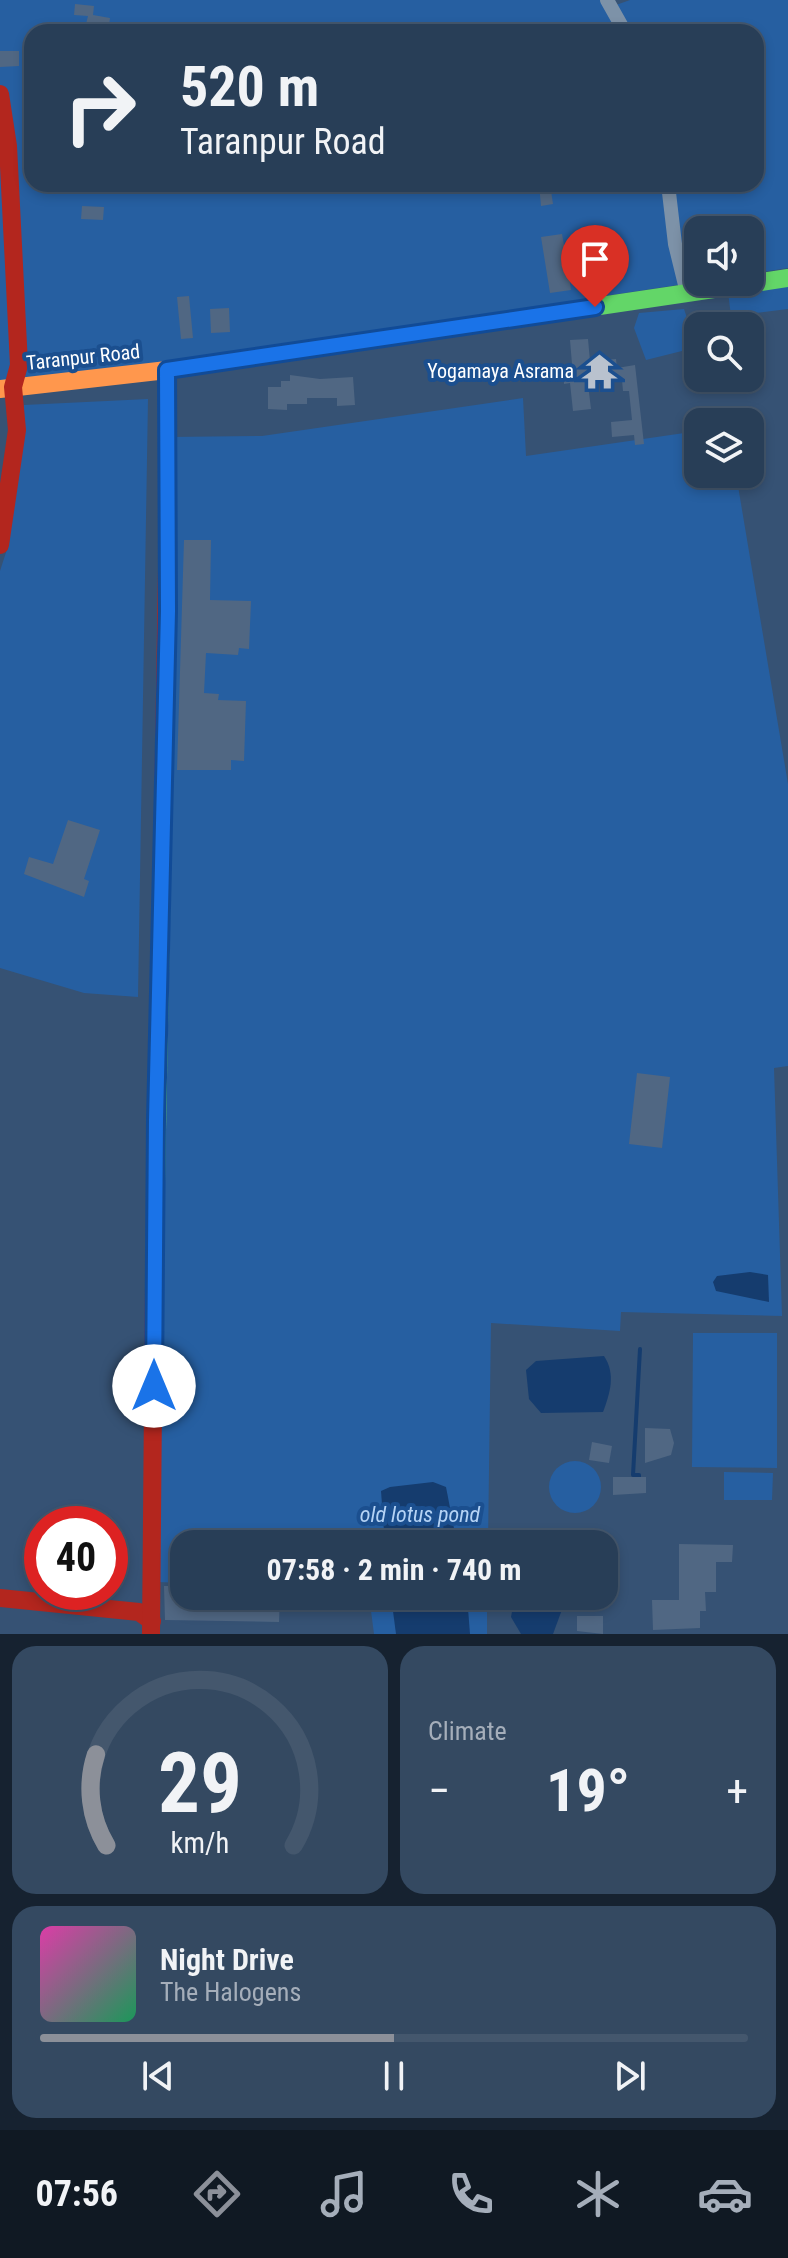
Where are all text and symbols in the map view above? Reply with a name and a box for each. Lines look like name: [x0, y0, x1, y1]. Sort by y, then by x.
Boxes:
text: 520 m: [180, 54, 319, 120]
icon: right: [48, 56, 152, 160]
text: Taranpur Road: [180, 121, 386, 163]
map controls: [684, 216, 764, 488]
button: sound: [684, 216, 764, 296]
pin: [561, 225, 629, 307]
icon: arrive: [573, 237, 617, 281]
button: search: [684, 312, 764, 392]
street label: Taranpur Road: [25, 339, 141, 375]
temple icon: Yogamaya Asrama: [581, 352, 619, 390]
place label: Yogamaya Asrama: [427, 359, 574, 383]
button: layers: [684, 408, 764, 488]
position arrow: [112, 1344, 196, 1428]
water label: old lotus pond: [360, 1502, 481, 1527]
speed limit sign: 40: [24, 1506, 128, 1610]
text: 07:58 · 2 min · 740 m: [267, 1552, 521, 1587]
text: Climate: [428, 1716, 507, 1746]
text: 29: [158, 1735, 242, 1832]
text: 19°: [546, 1755, 630, 1826]
text: −: [428, 1765, 450, 1817]
text: +: [726, 1765, 748, 1817]
text: km/h: [171, 1826, 229, 1860]
text: Night Drive: [160, 1942, 294, 1977]
text: The Halogens: [160, 1977, 301, 2007]
icon: previous: [136, 2054, 180, 2098]
icon: pause: [372, 2054, 416, 2098]
icon: next: [608, 2054, 652, 2098]
icon: directions: [189, 2166, 245, 2222]
icon: music: [316, 2166, 372, 2222]
icon: phone: [443, 2166, 499, 2222]
icon: climate: [570, 2166, 626, 2222]
icon: car: [697, 2166, 753, 2222]
text: 07:56: [35, 2173, 118, 2215]

